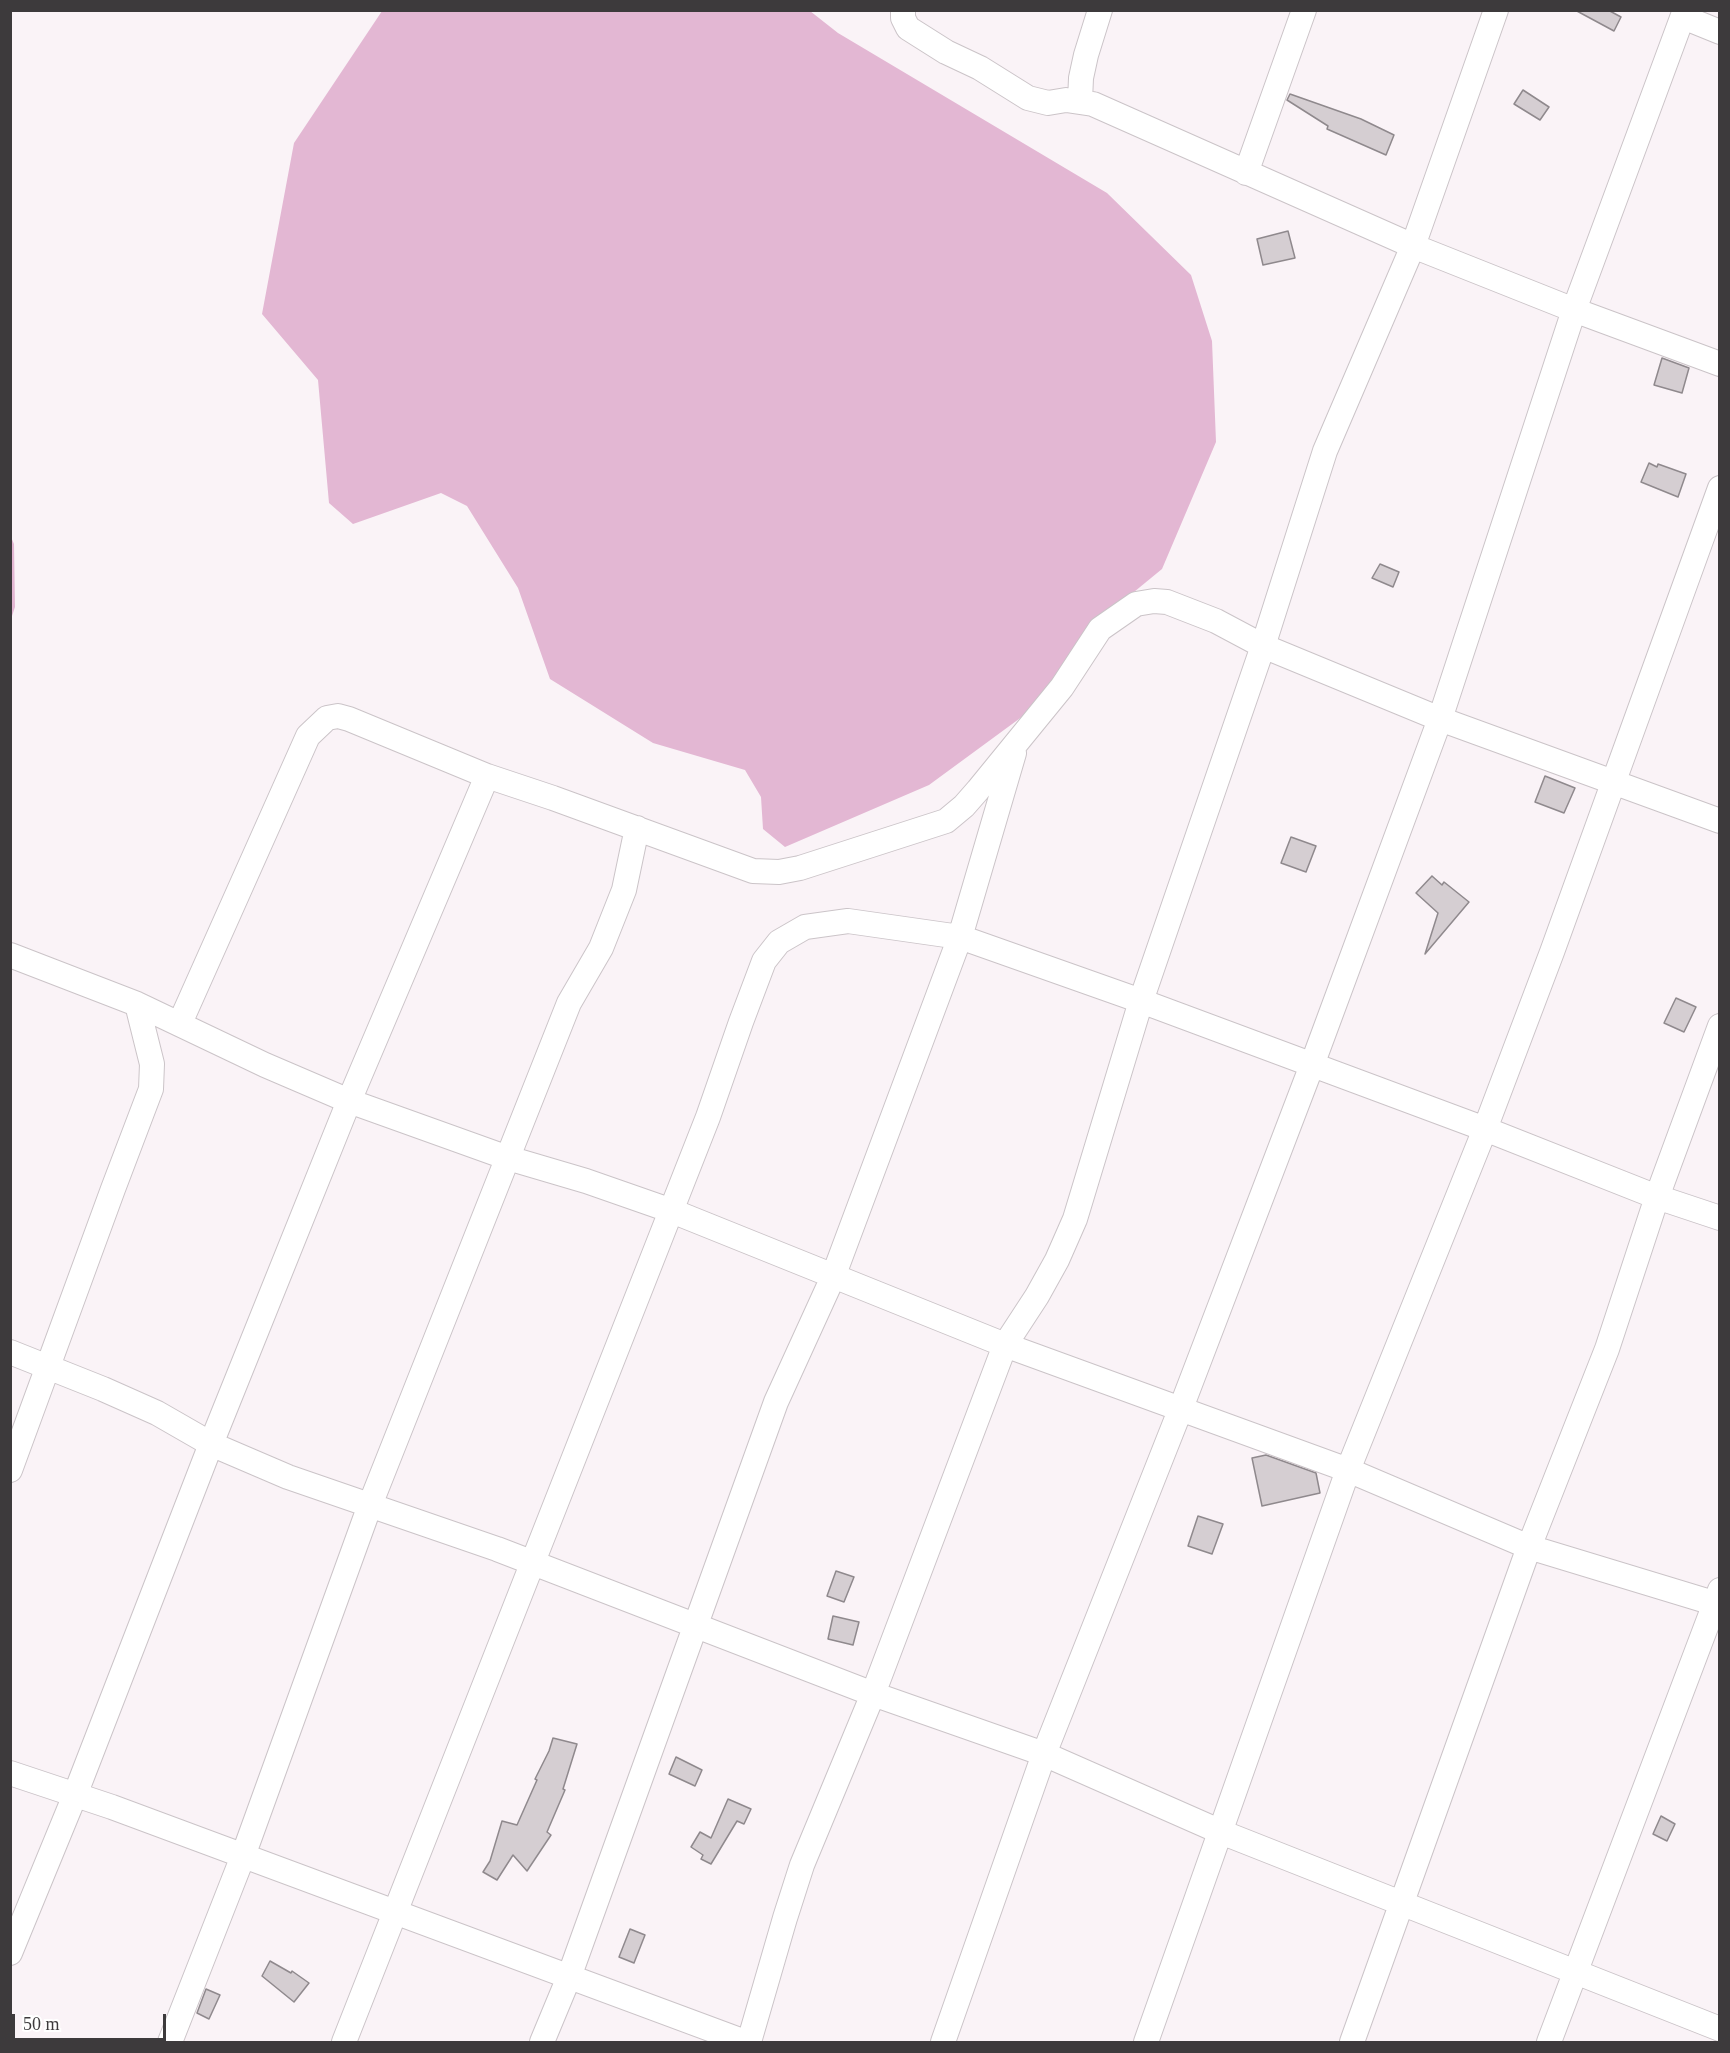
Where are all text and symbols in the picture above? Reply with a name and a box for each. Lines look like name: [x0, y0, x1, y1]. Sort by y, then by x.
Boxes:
scale bar: [15, 2002, 170, 2040]
text: 50 m: [23, 2014, 60, 2034]

